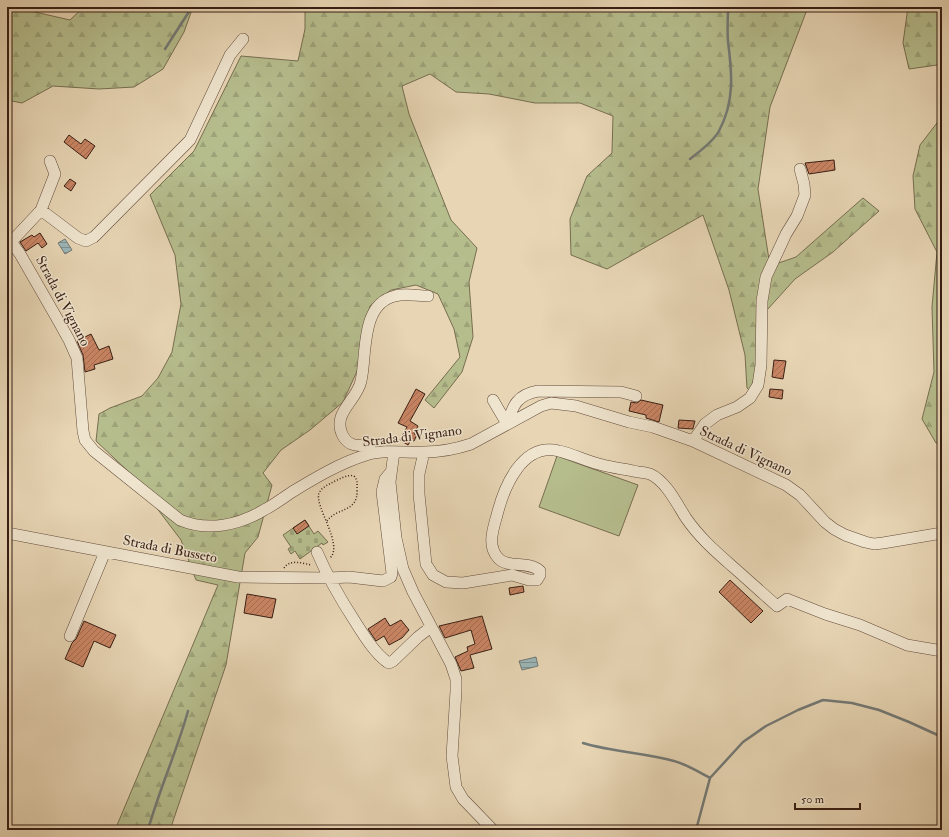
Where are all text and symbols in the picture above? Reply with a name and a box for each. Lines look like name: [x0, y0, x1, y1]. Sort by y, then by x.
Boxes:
street label: Strada di Vignano: [32, 253, 94, 349]
street label: Strada di Vignano: [361, 421, 463, 451]
street label: Strada di Vignano: [697, 422, 795, 480]
street label: Strada di Busseto: [121, 532, 219, 567]
scale bar: [795, 785, 860, 811]
text: 50 m: [801, 792, 825, 807]

